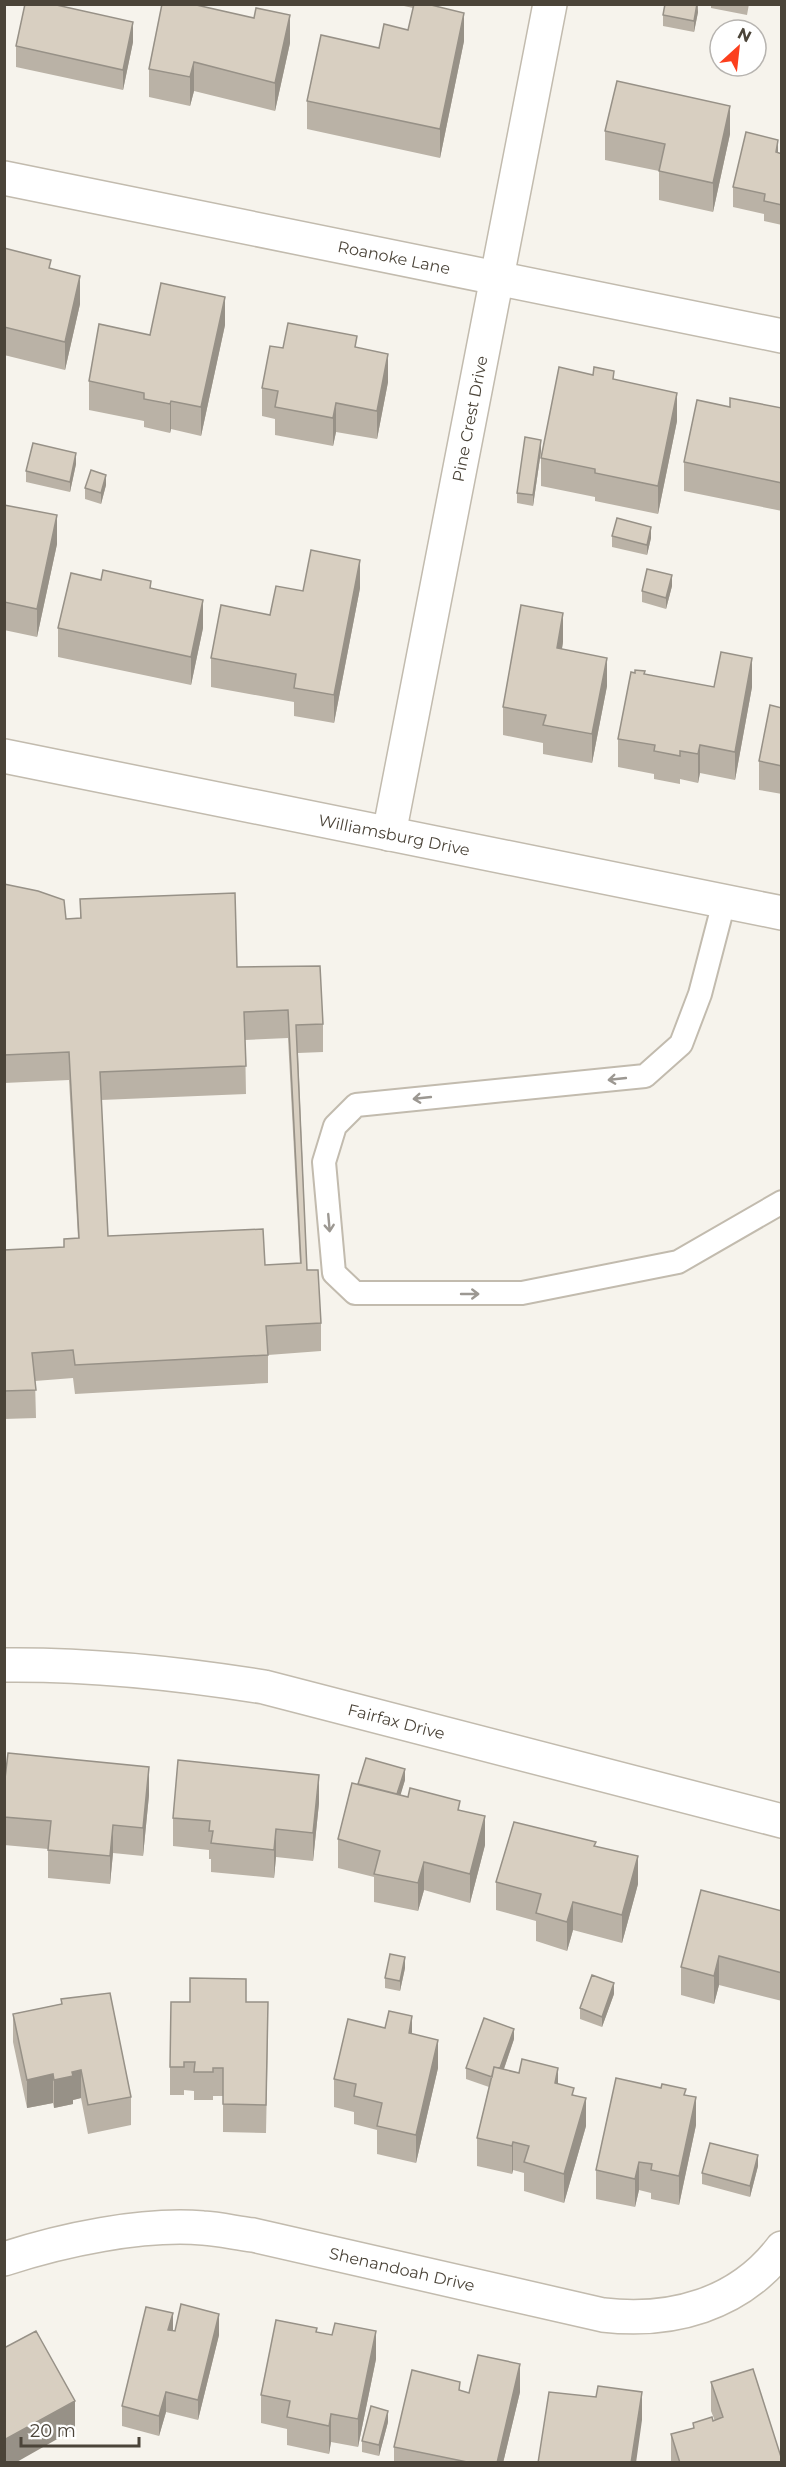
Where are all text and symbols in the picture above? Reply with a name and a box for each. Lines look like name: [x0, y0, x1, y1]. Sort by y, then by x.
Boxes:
north arrow: [708, 18, 768, 78]
text: N: [735, 24, 755, 46]
street label: Roanoke Lane: [336, 237, 452, 278]
street label: Pine Crest Drive: [448, 354, 491, 483]
street label: Williamsburg Drive: [317, 810, 471, 859]
one-way arrow: [607, 1074, 627, 1085]
one-way arrow: [413, 1093, 433, 1104]
one-way arrow: [324, 1212, 335, 1232]
one-way arrow: [460, 1288, 480, 1299]
street label: Fairfax Drive: [346, 1700, 447, 1743]
street label: Shenandoah Drive: [328, 2243, 477, 2295]
scale bar: [21, 2410, 140, 2448]
text: 20 m: [30, 2420, 76, 2442]

